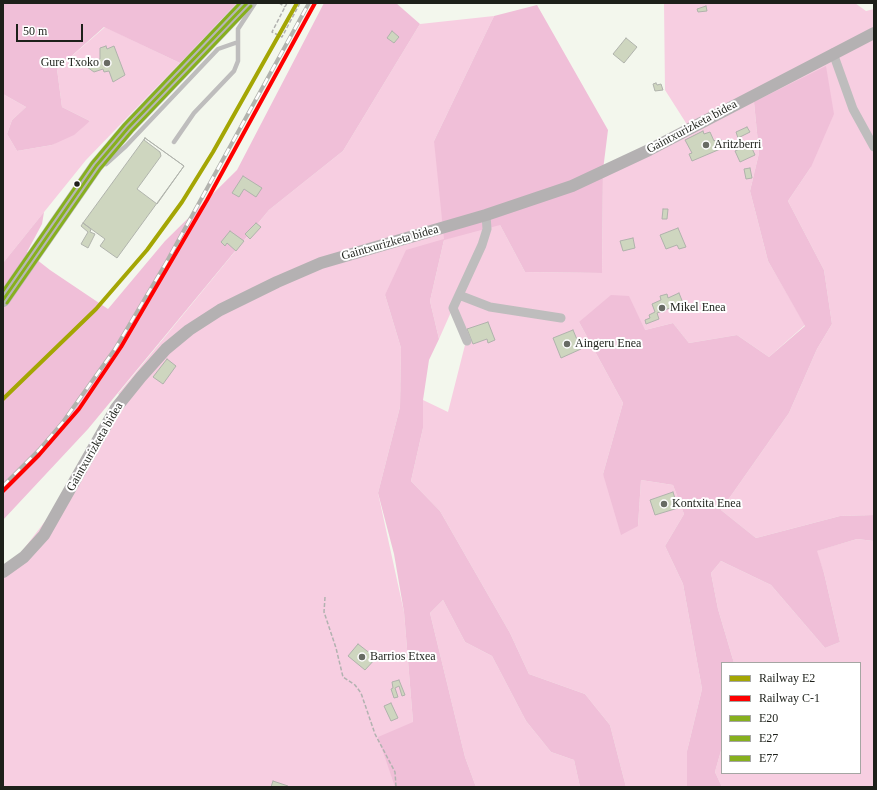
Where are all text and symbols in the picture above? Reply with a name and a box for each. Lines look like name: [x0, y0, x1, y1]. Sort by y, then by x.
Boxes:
scale bar: [18, 16, 85, 42]
text: 50 m: [23, 24, 47, 38]
place label: Gure Txoko: [41, 56, 99, 70]
marker: Gure Txoko: [102, 58, 112, 68]
street label: Gaintxurizketa bidea: [644, 97, 740, 157]
place label: Aritzberri: [714, 138, 761, 152]
marker: Aritzberri: [701, 140, 711, 150]
unlabelled marker: [72, 179, 82, 189]
street label: Gaintxurizketa bidea: [340, 222, 440, 264]
place label: Mikel Enea: [670, 301, 726, 315]
marker: Mikel Enea: [657, 303, 667, 313]
place label: Aingeru Enea: [575, 337, 641, 351]
marker: Aingeru Enea: [562, 339, 572, 349]
street label: Gaintxurizketa bidea: [64, 400, 126, 494]
place label: Kontxita Enea: [672, 497, 741, 511]
marker: Kontxita Enea: [659, 499, 669, 509]
place label: Barrios Etxea: [370, 650, 436, 664]
marker: Barrios Etxea: [357, 652, 367, 662]
legend: [721, 662, 861, 774]
text: Railway E2: [759, 671, 815, 685]
text: Railway C-1: [759, 691, 820, 705]
text: E20: [759, 711, 778, 725]
text: E27: [759, 731, 778, 745]
text: E77: [759, 751, 778, 765]

